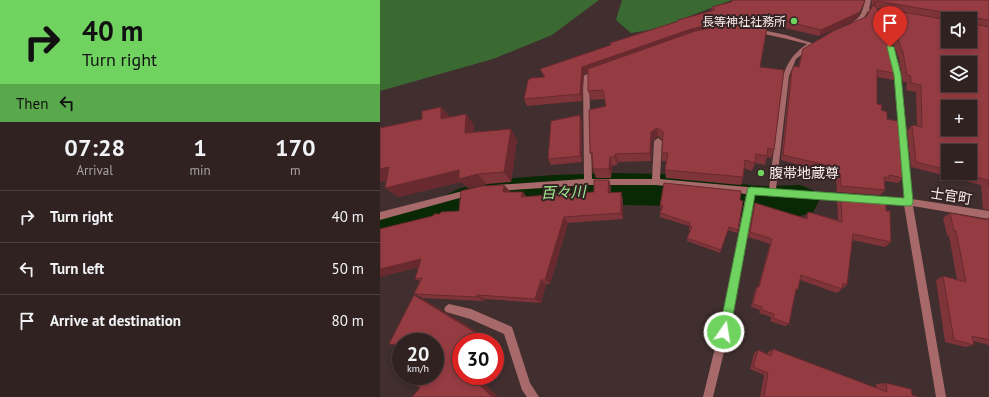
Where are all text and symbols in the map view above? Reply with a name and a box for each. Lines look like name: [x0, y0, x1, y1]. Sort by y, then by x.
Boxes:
pin: [873, 6, 907, 47]
text: 40 m: [82, 12, 143, 49]
icon: arrive: [879, 12, 901, 34]
map controls: [941, 12, 977, 180]
button: sound: [941, 12, 977, 48]
place label: 長等神社社務所: [702, 14, 786, 29]
icon: right: [16, 16, 68, 68]
marker: 長等神社社務所: [789, 16, 799, 26]
text: Turn right: [82, 48, 157, 71]
button: layers: [941, 56, 977, 92]
icon: left: [56, 92, 78, 114]
text: Then: [16, 94, 48, 113]
button: +: [941, 100, 977, 136]
text: 07:28: [64, 132, 125, 163]
text: 1: [193, 132, 207, 163]
text: 170: [275, 132, 316, 163]
button: −: [941, 144, 977, 180]
text: Arrival: [77, 162, 113, 179]
text: min: [189, 162, 211, 179]
text: m: [290, 162, 301, 179]
place label: 腹帯地蔵尊: [769, 164, 839, 182]
marker: 腹帯地蔵尊: [756, 168, 766, 178]
water label: 百々川: [540, 182, 588, 202]
street label: 士官町: [929, 184, 973, 208]
icon: right: [16, 206, 38, 228]
text: Turn right: [50, 207, 113, 226]
text: 40 m: [331, 207, 364, 226]
icon: left: [16, 258, 38, 280]
text: Turn left: [50, 259, 104, 278]
text: 50 m: [331, 259, 364, 278]
icon: arrive: [16, 310, 38, 332]
text: Arrive at destination: [50, 311, 181, 330]
text: 80 m: [331, 311, 364, 330]
position arrow: [703, 311, 745, 353]
speed limit sign: 30: [452, 333, 504, 385]
text: 20: [407, 341, 429, 367]
text: km/h: [407, 362, 429, 375]

